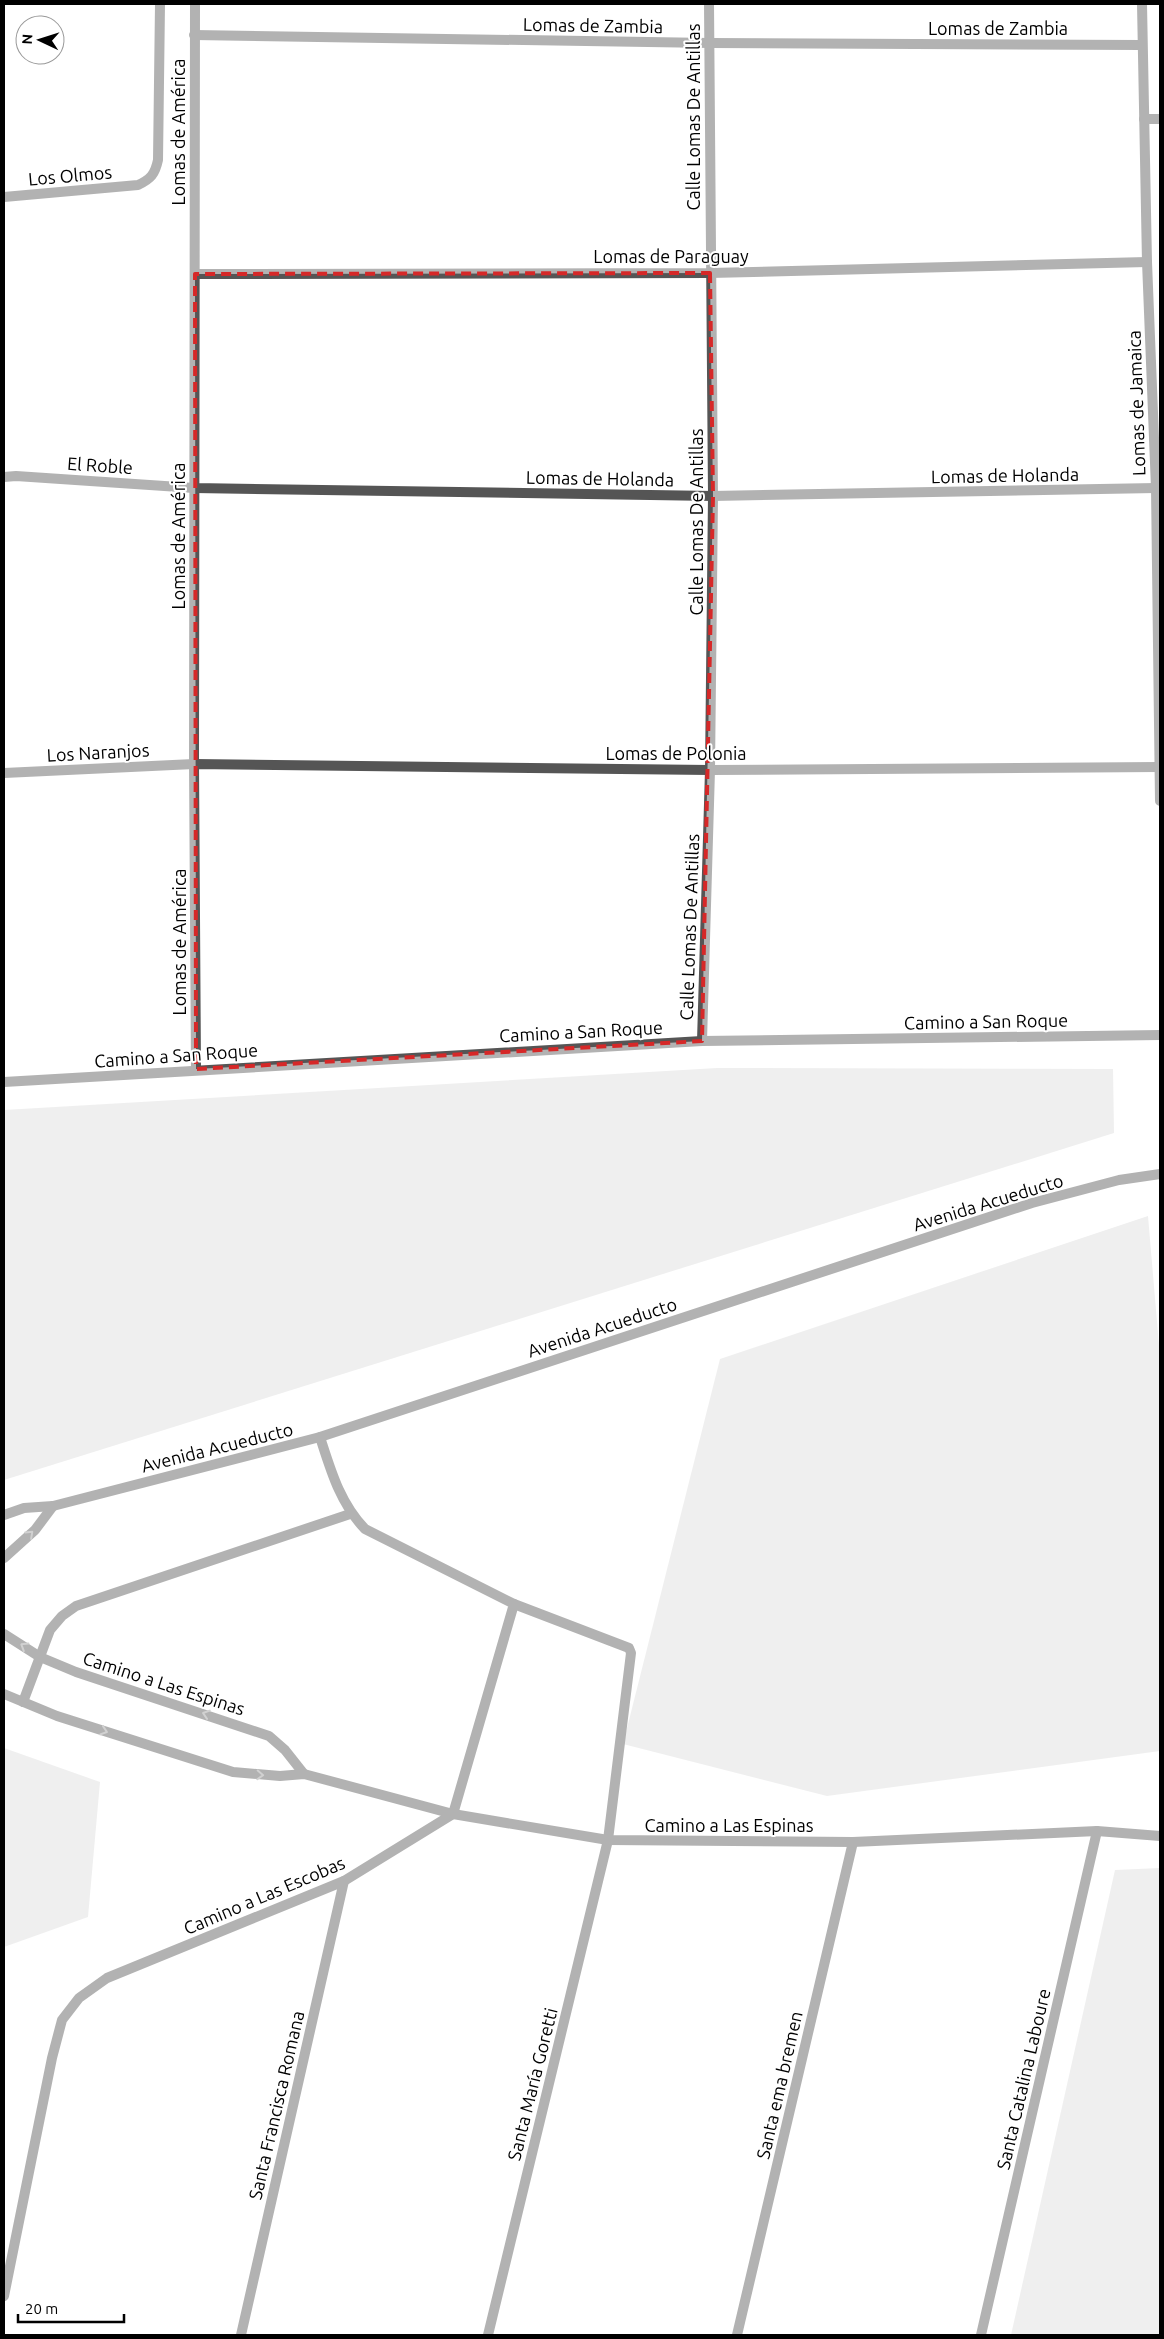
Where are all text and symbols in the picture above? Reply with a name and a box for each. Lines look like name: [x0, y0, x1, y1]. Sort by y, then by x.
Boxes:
street label: Lomas de Zambia: [523, 14, 663, 36]
north arrow: [15, 15, 65, 65]
street label: Lomas de Zambia: [928, 18, 1068, 38]
street label: Calle Lomas De Antillas: [683, 23, 703, 210]
text: N: [19, 33, 35, 45]
street label: Lomas de América: [168, 59, 188, 205]
street label: Los Olmos: [27, 161, 113, 189]
street label: Lomas de Paraguay: [593, 246, 749, 266]
street label: Lomas de Jamaica: [1123, 330, 1149, 476]
street label: Calle Lomas De Antillas: [686, 428, 706, 615]
street label: El Roble: [66, 453, 134, 477]
street label: Lomas de América: [168, 463, 188, 609]
street label: Lomas de Holanda: [931, 464, 1079, 486]
street label: Lomas de Holanda: [526, 467, 674, 489]
street label: Los Naranjos: [46, 739, 150, 765]
street label: Lomas de Polonia: [605, 743, 747, 763]
street label: Calle Lomas De Antillas: [676, 833, 702, 1021]
street label: Lomas de América: [169, 869, 189, 1015]
street label: Camino a San Roque: [904, 1010, 1068, 1032]
street label: Camino a San Roque: [499, 1017, 663, 1045]
street label: Camino a San Roque: [93, 1039, 259, 1071]
street label: Avenida Acueducto: [911, 1170, 1065, 1234]
street label: Avenida Acueducto: [525, 1293, 679, 1361]
street label: Avenida Acueducto: [139, 1418, 295, 1476]
one-way arrow: [25, 1531, 34, 1540]
one-way arrow: [20, 1643, 29, 1653]
street label: Camino a Las Espinas: [81, 1647, 248, 1719]
one-way arrow: [202, 1710, 210, 1720]
one-way arrow: [99, 1725, 107, 1735]
one-way arrow: [256, 1770, 264, 1781]
street label: Camino a Las Espinas: [644, 1815, 814, 1835]
street label: Camino a Las Escobas: [180, 1852, 348, 1938]
street label: Santa Catalina Laboure: [992, 1986, 1054, 2172]
street label: Santa María Goretti: [503, 2006, 561, 2162]
street label: Santa Francisca Romana: [245, 2009, 307, 2201]
street label: Santa ema bremen: [752, 2009, 806, 2161]
scale bar: [18, 2292, 124, 2324]
text: 20 m: [25, 2300, 58, 2317]

